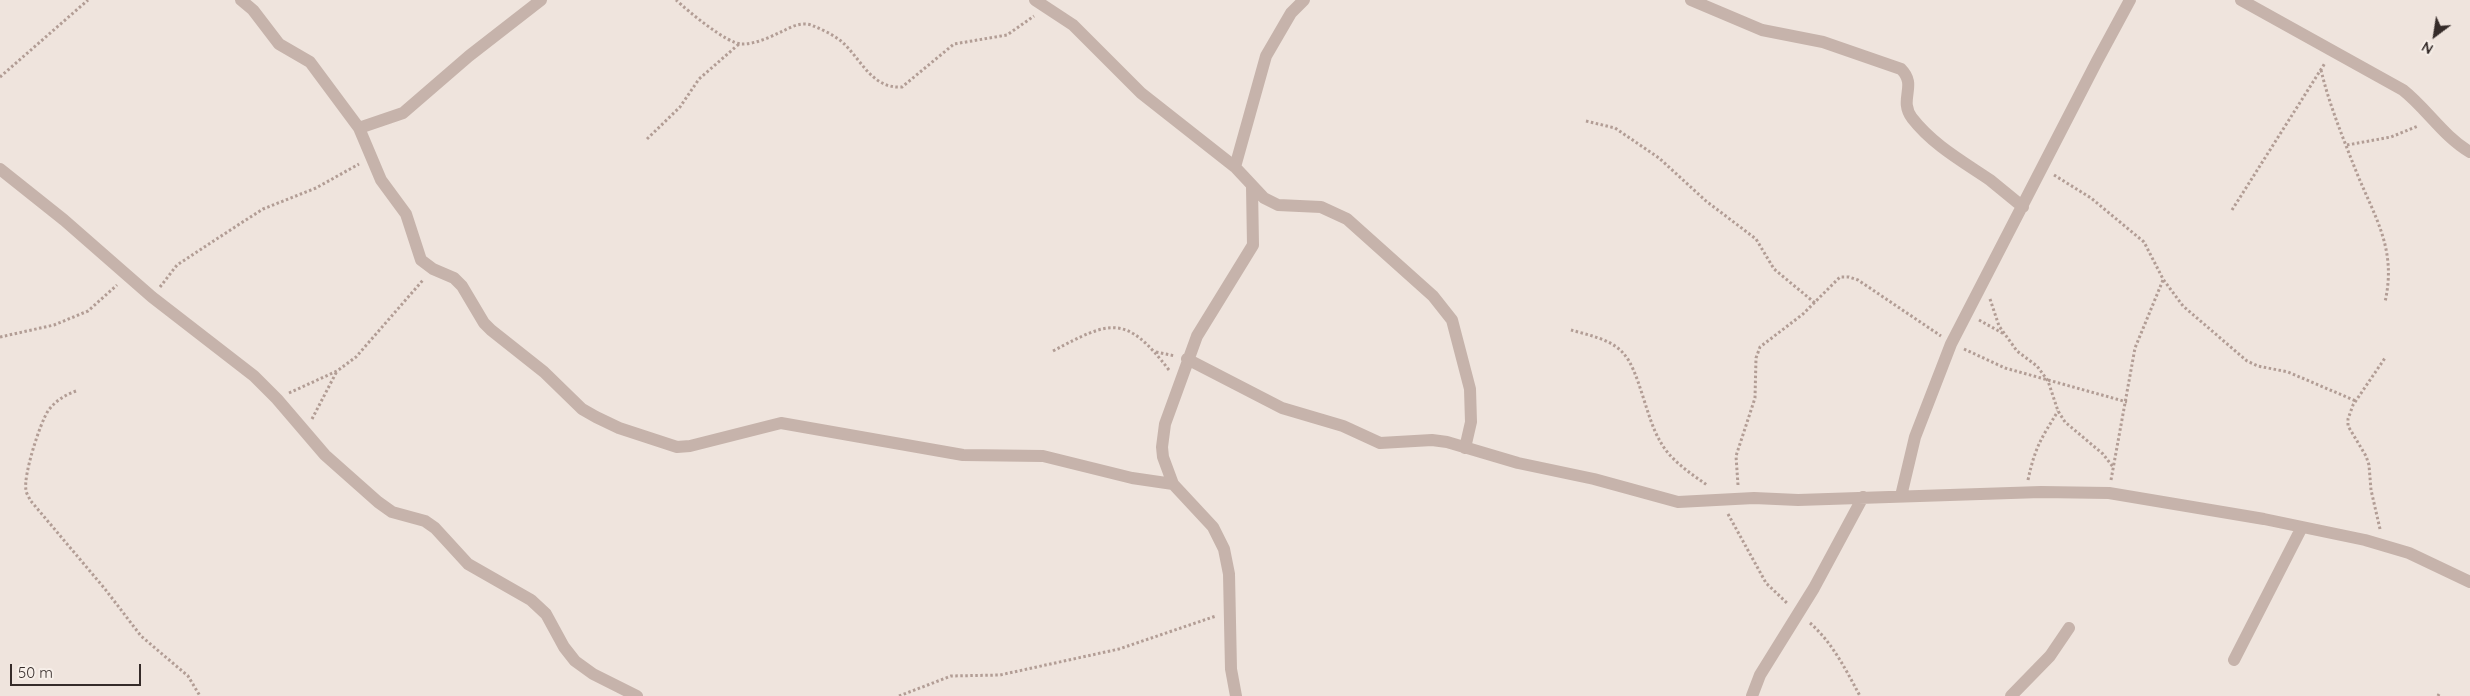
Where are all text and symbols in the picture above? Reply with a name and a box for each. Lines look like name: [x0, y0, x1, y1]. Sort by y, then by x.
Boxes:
north arrow: [2410, 10, 2460, 60]
text: N: [2418, 37, 2436, 58]
scale bar: [12, 654, 144, 686]
text: 50 m: [18, 663, 53, 682]

